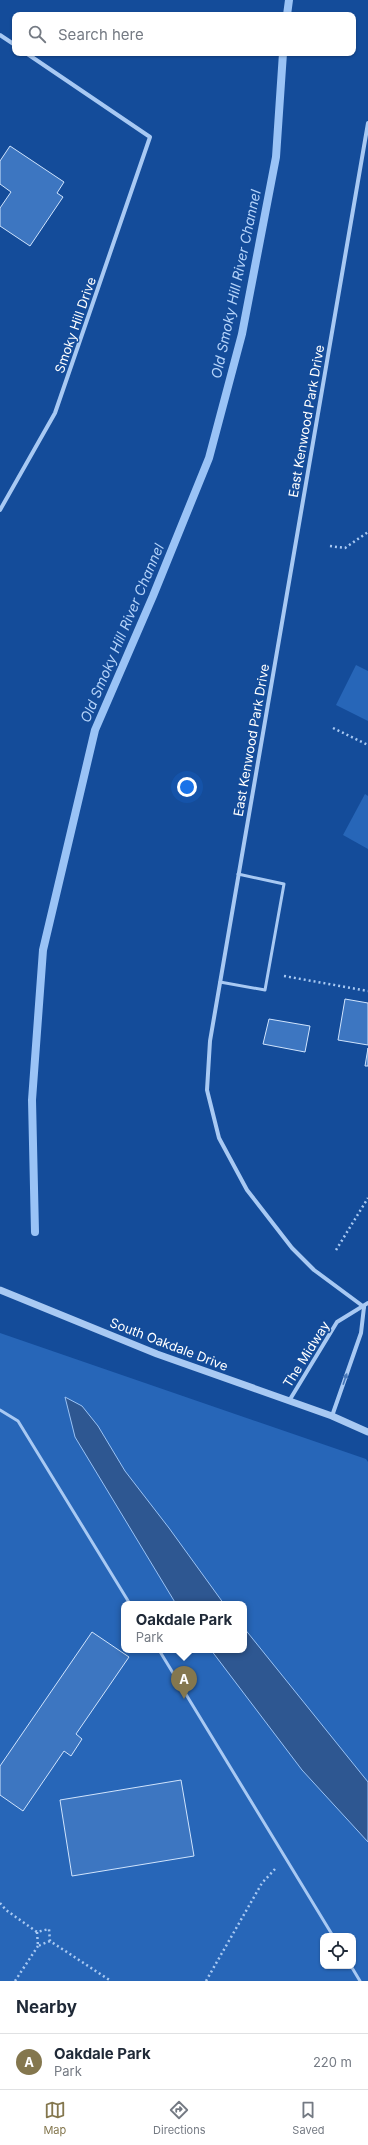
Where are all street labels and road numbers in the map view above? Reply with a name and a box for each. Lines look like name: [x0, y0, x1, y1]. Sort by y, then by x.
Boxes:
street label: Smoky Hill Drive: [51, 275, 99, 375]
street label: East Kenwood Park Drive: [285, 343, 327, 499]
street label: East Kenwood Park Drive: [230, 662, 272, 818]
street label: South Oakdale Drive: [108, 1314, 230, 1374]
street label: The Midway: [279, 1318, 333, 1390]

